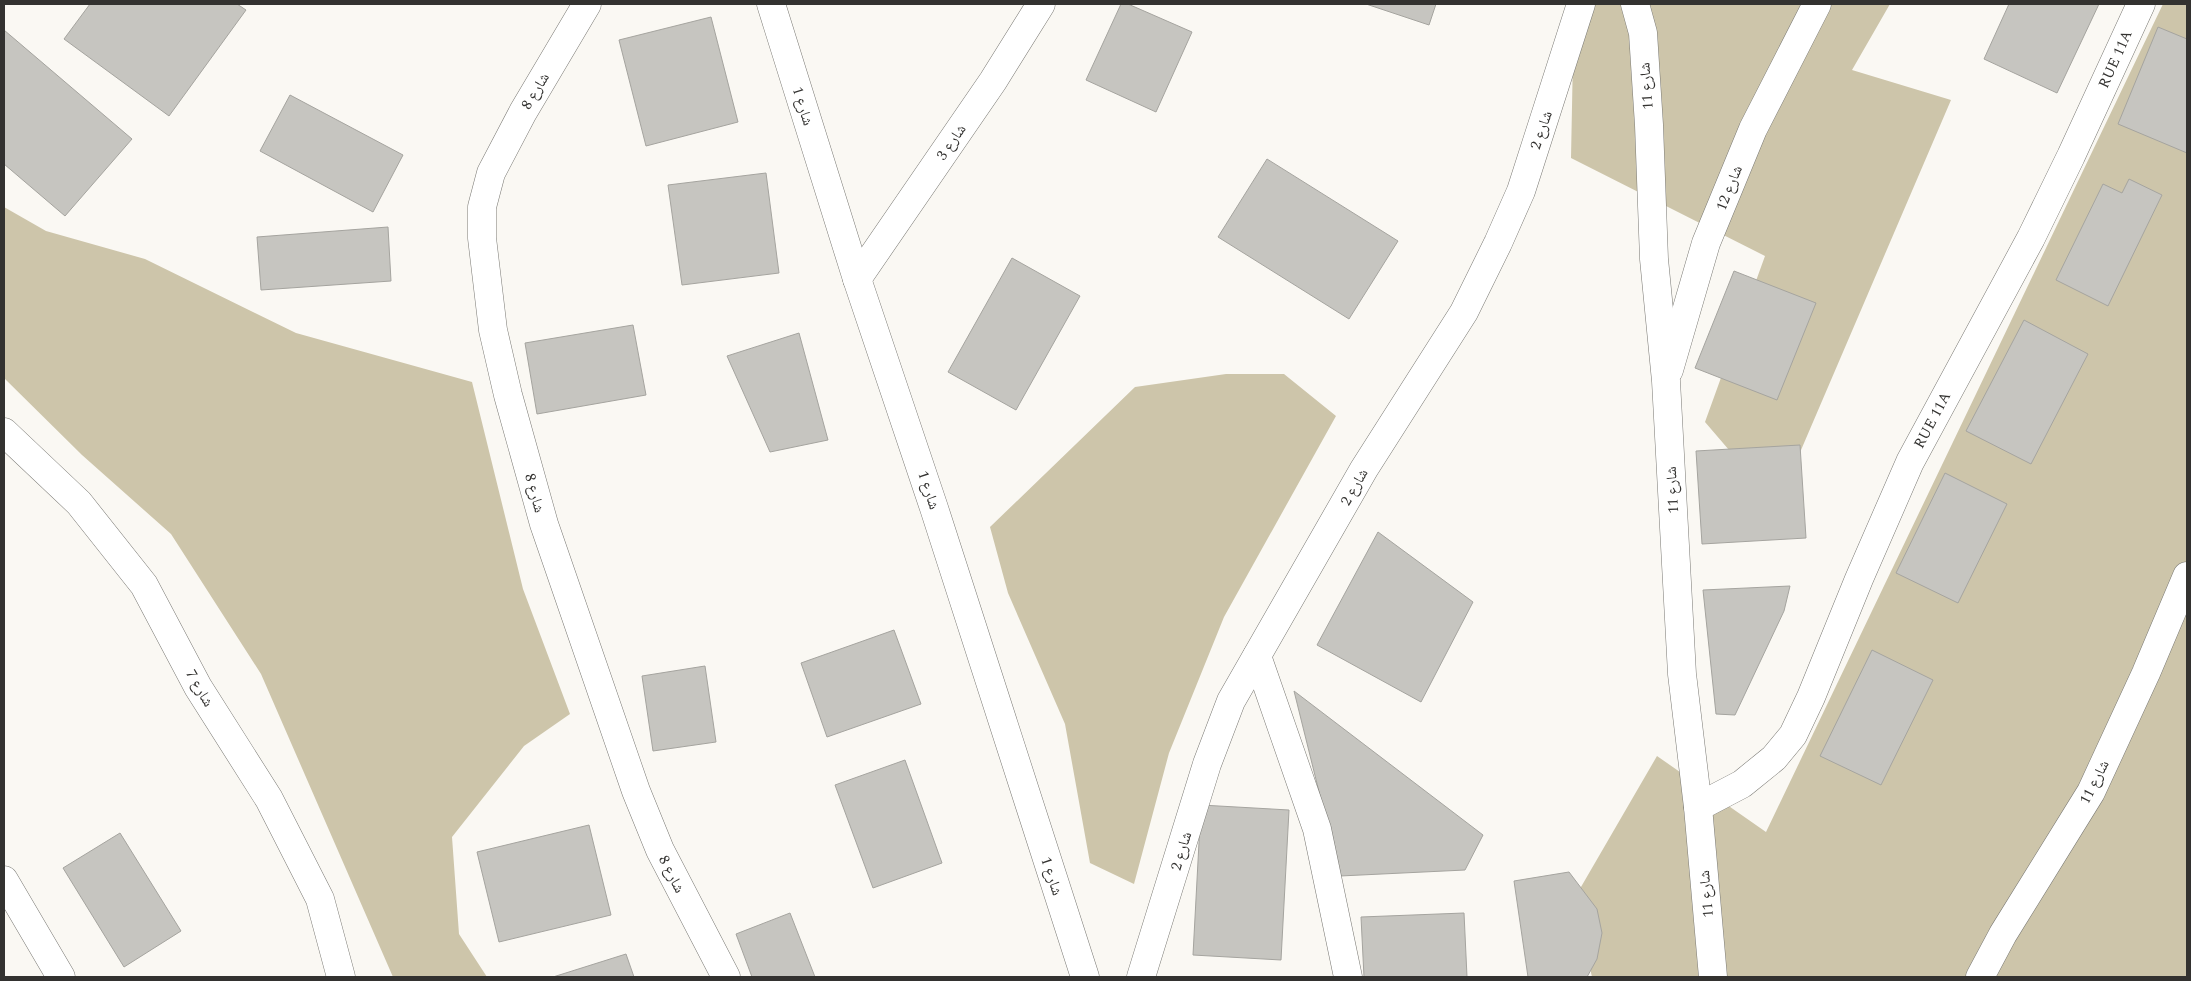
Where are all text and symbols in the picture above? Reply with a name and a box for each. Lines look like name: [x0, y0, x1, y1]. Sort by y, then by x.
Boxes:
street label: RUE 11A: [2092, 26, 2138, 92]
street label: شارع 11: [1633, 61, 1660, 110]
street label: شارع 8: [515, 68, 556, 114]
street label: شارع 1: [786, 84, 819, 129]
street label: شارع 2: [1524, 107, 1559, 153]
street label: شارع 3: [931, 119, 972, 165]
street label: شارع 12: [1710, 162, 1749, 214]
street label: RUE 11A: [1908, 388, 1957, 453]
street label: شارع 2: [1335, 464, 1374, 510]
street label: شارع 11: [1660, 466, 1685, 514]
street label: شارع 1: [911, 468, 946, 513]
street label: شارع 8: [518, 471, 551, 515]
street label: شارع 7: [180, 665, 220, 711]
street label: شارع 11: [2073, 756, 2115, 809]
street label: شارع 2: [1165, 829, 1198, 874]
street label: شارع 8: [652, 851, 691, 897]
street label: شارع 1: [1034, 854, 1069, 899]
street label: شارع 11: [1693, 869, 1720, 919]

